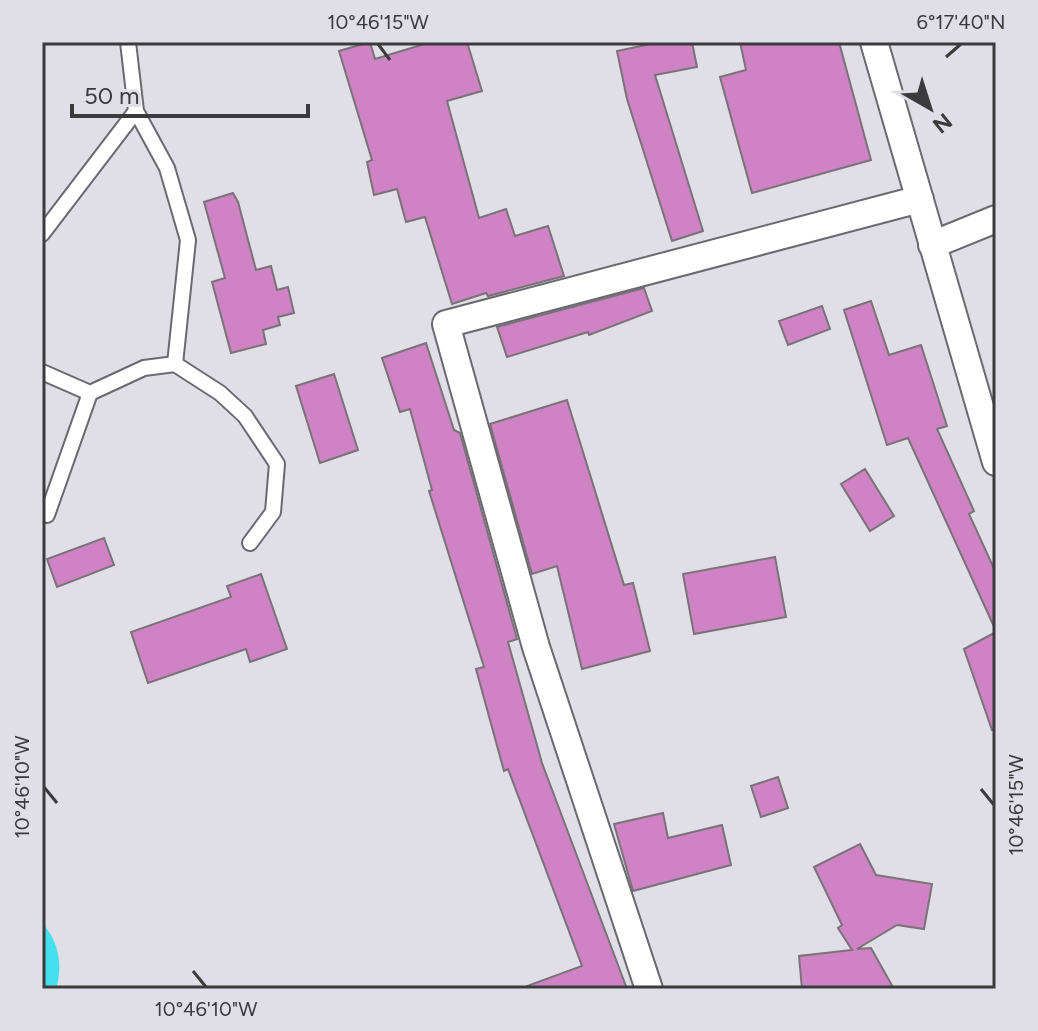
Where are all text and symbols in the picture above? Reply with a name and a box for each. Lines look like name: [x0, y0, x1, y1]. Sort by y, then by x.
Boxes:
text: 10°46'15"W: [327, 10, 429, 34]
text: 6°17'40"N: [917, 10, 1005, 34]
scale bar: [72, 68, 308, 118]
north arrow: [890, 68, 970, 148]
text: 50 m: [84, 81, 140, 110]
text: N: [927, 107, 957, 139]
text: 10°46'10"W: [10, 736, 34, 838]
text: 10°46'15"W: [1004, 754, 1028, 856]
text: 10°46'10"W: [155, 997, 257, 1021]

